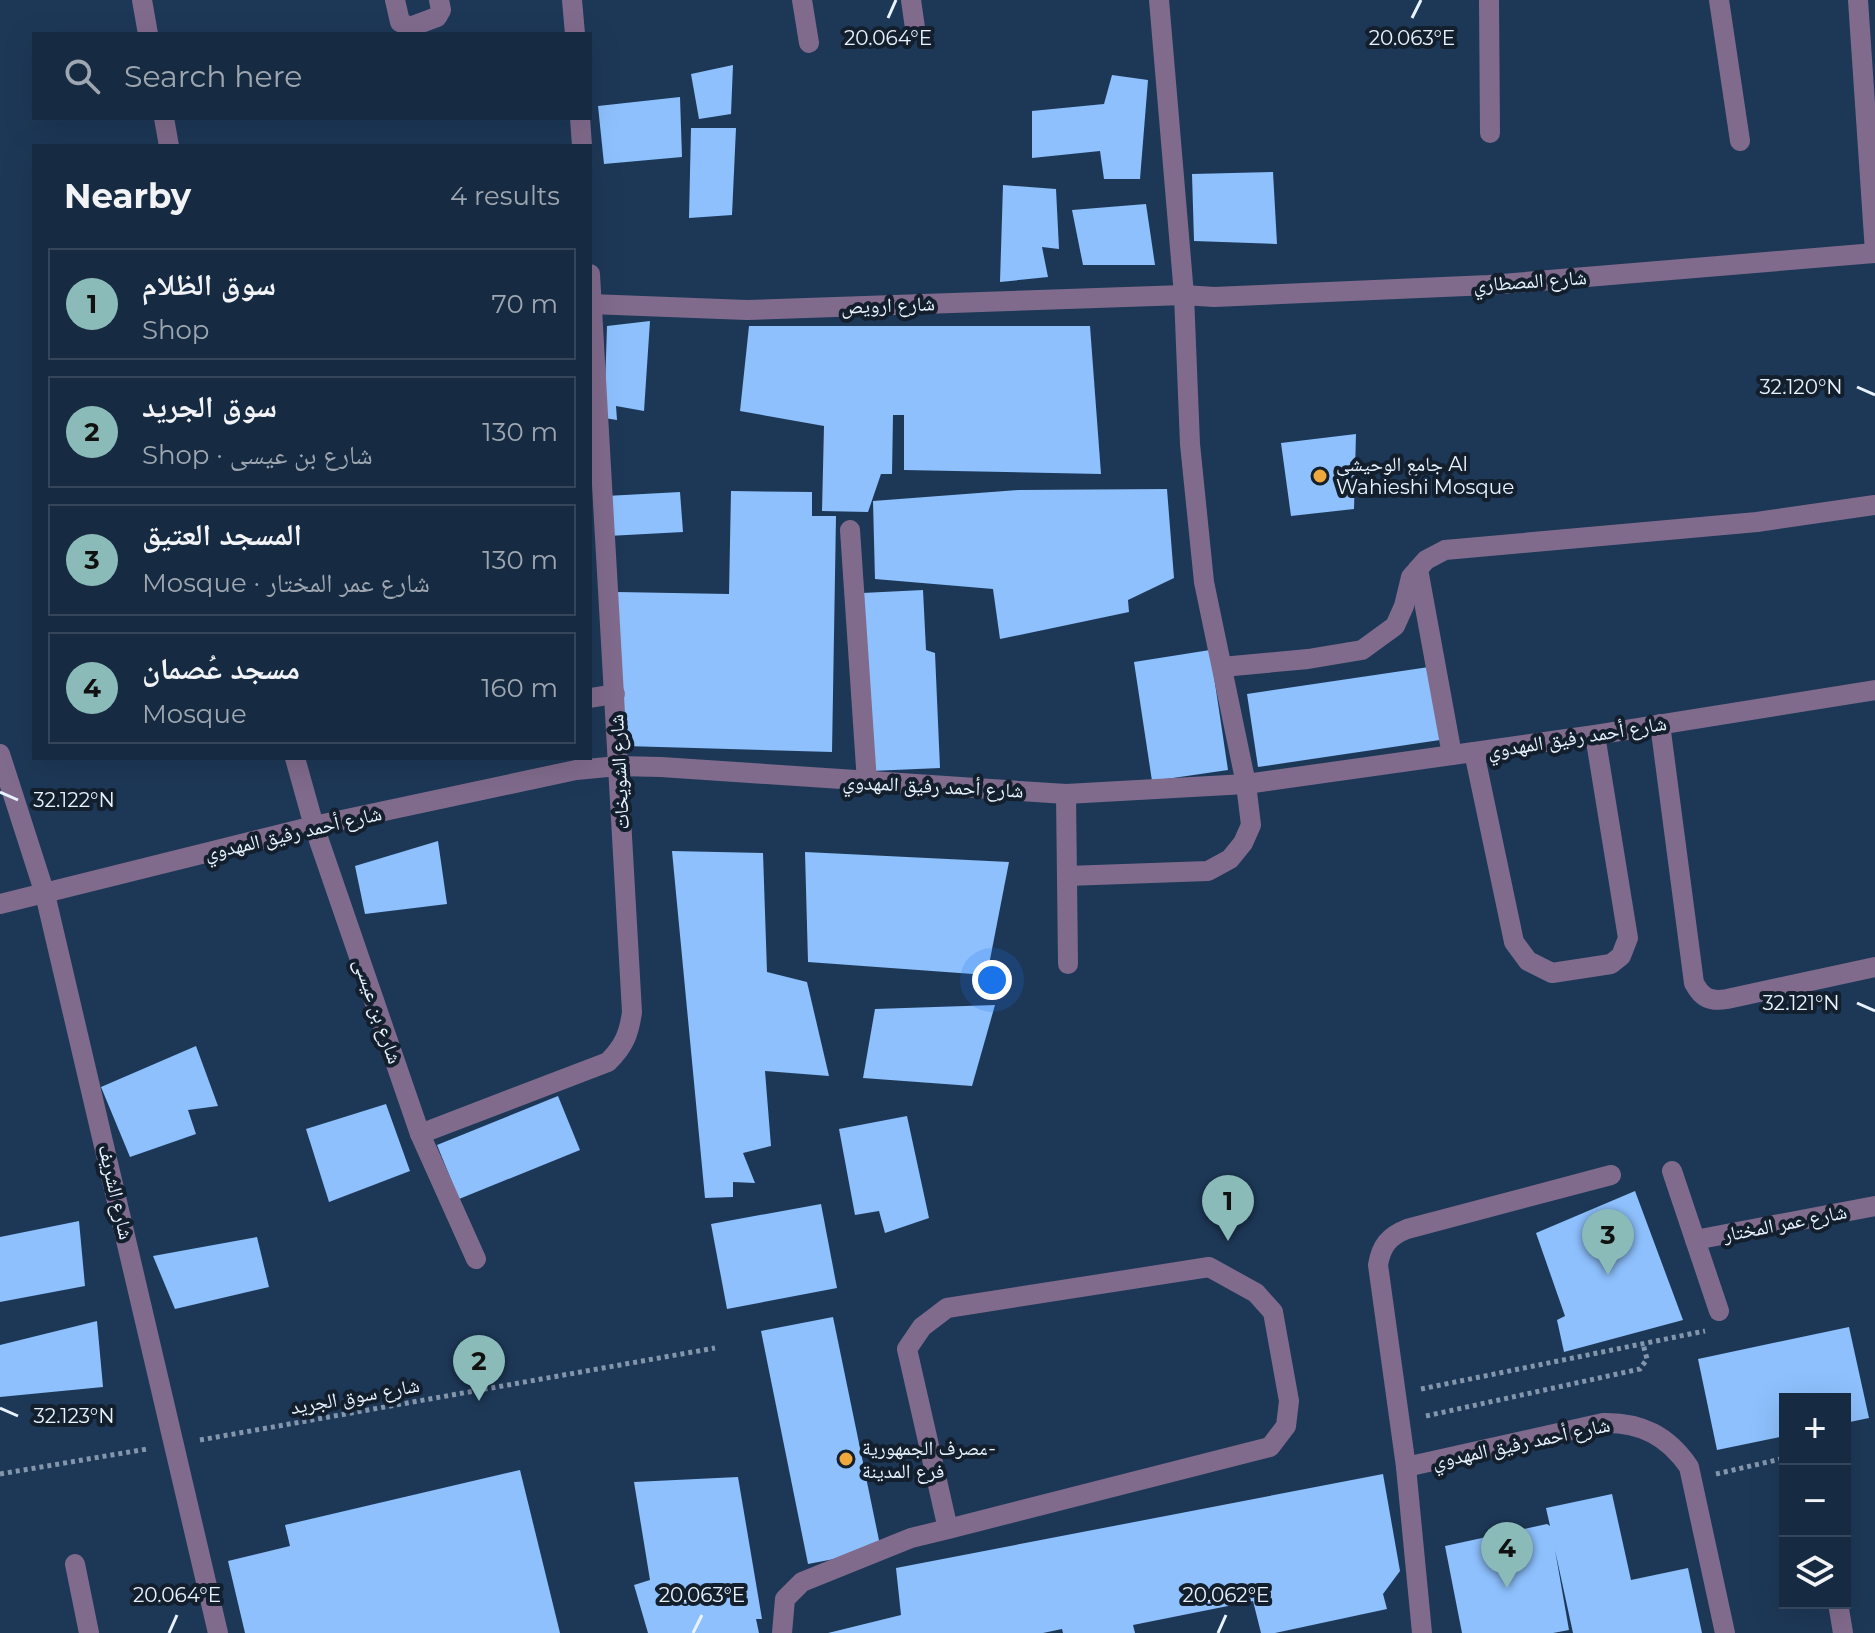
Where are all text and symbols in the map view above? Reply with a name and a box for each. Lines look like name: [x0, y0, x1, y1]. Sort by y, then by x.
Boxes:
text: 20.064°E: [844, 26, 932, 50]
text: 20.063°E: [1369, 26, 1455, 50]
search box: [32, 32, 592, 120]
icon: search: [60, 54, 104, 98]
text: Search here: [124, 58, 302, 95]
text: Nearby: [64, 175, 191, 217]
text: 4 results: [450, 180, 560, 212]
street label: شارع المصطاري: [1472, 265, 1588, 301]
text: سوق الظلام: [142, 266, 276, 303]
text: 1: [87, 288, 97, 320]
text: 70 m: [492, 288, 558, 320]
street label: شارع ارويص: [841, 291, 935, 320]
text: Shop: [142, 314, 210, 346]
text: 32.120°N: [1759, 375, 1843, 399]
text: سوق الجريد: [142, 388, 277, 425]
text: 2: [84, 416, 100, 448]
text: 130 m: [482, 416, 558, 448]
text: Shop · شارع بن عيسى: [142, 439, 373, 471]
place label: جامع الوحيشي Al Wahieshi Mosque: [1336, 452, 1514, 499]
marker: جامع الوحيشي Al Wahieshi Mosque: [1311, 467, 1329, 485]
text: المسجد العتيق: [142, 516, 302, 553]
text: 3: [84, 544, 100, 576]
text: 130 m: [482, 544, 558, 576]
text: Mosque · شارع عمر المختار: [142, 567, 430, 599]
text: مسجد عُصمان: [142, 650, 300, 687]
text: 4: [83, 672, 101, 704]
text: 160 m: [481, 672, 558, 704]
text: Mosque: [142, 698, 247, 730]
street label: شارع أحمد رفيق المهدوي: [1486, 711, 1669, 767]
street label: شارع الشويخات: [604, 714, 635, 830]
street label: شارع أحمد رفيق المهدوي: [842, 769, 1024, 807]
text: 32.122°N: [33, 788, 115, 812]
street label: شارع أحمد رفيق المهدوي: [202, 801, 385, 869]
street label: شارع بن عيسى: [348, 955, 407, 1067]
your location: [972, 960, 1012, 1000]
text: 32.121°N: [1762, 991, 1840, 1015]
street label: شارع الشريف: [92, 1142, 139, 1242]
pin: 1: [1202, 1175, 1254, 1241]
street label: شارع عمر المختار: [1720, 1199, 1849, 1248]
pin: 3: [1582, 1209, 1634, 1275]
pin: 2: [453, 1335, 505, 1401]
street label: شارع سوق الجريد: [289, 1373, 422, 1420]
map controls: [1779, 1393, 1851, 1609]
button: +: [1779, 1393, 1851, 1465]
text: 32.123°N: [34, 1404, 114, 1428]
street label: شارع أحمد رفيق المهدوي: [1430, 1412, 1613, 1478]
place label: مصرف الجمهورية- فرع المدينة: [862, 1436, 996, 1484]
marker: مصرف الجمهورية- فرع المدينة: [837, 1450, 855, 1468]
button: −: [1779, 1465, 1851, 1537]
pin: 4: [1481, 1522, 1533, 1588]
button: layers: [1779, 1537, 1851, 1609]
text: 20.064°E: [133, 1583, 221, 1607]
text: 20.063°E: [659, 1583, 745, 1607]
text: 20.062°E: [1183, 1583, 1269, 1607]

